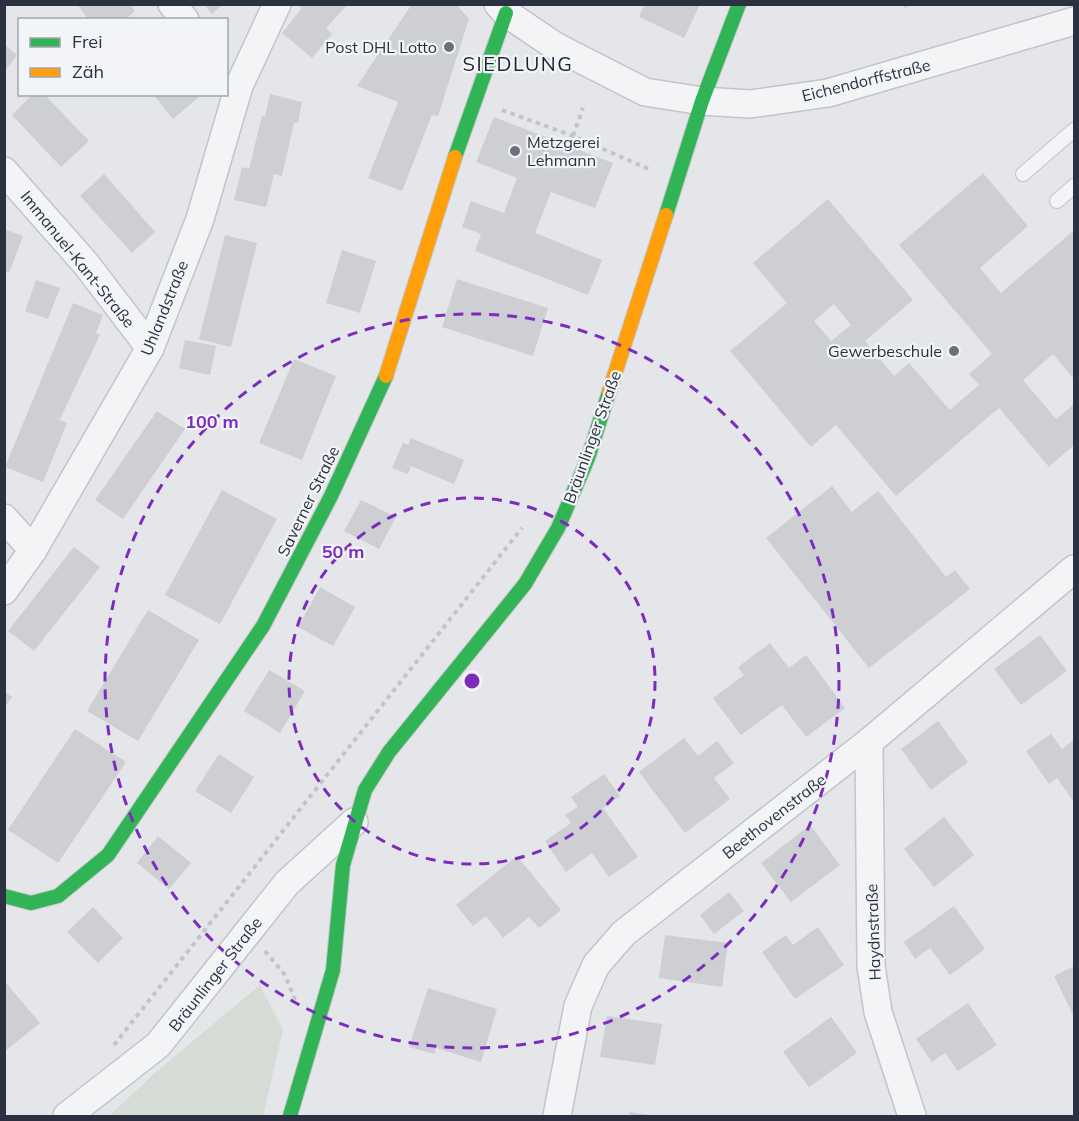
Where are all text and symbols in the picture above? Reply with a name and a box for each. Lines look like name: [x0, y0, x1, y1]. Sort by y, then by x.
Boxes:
legend: [18, 18, 228, 96]
text: Frei: [72, 30, 102, 53]
place label: Post DHL Lotto: [325, 37, 437, 57]
marker: Post DHL Lotto: [442, 40, 456, 54]
district label: SIEDLUNG: [463, 51, 573, 76]
street label: Eichendorffstraße: [800, 54, 932, 106]
text: Zäh: [72, 60, 104, 83]
place label: Metzgerei Lehmann: [527, 132, 600, 170]
marker: Metzgerei Lehmann: [508, 144, 522, 158]
street label: Immanuel-Kant-Straße: [17, 186, 139, 332]
street label: Uhlandstraße: [136, 257, 192, 359]
place label: Gewerbeschule: [828, 341, 942, 361]
marker: Gewerbeschule: [947, 344, 961, 358]
street label: Bräunlinger Straße: [559, 368, 625, 506]
text: 100 m: [185, 410, 239, 433]
street label: Saverner Straße: [273, 443, 343, 559]
text: 50 m: [322, 540, 364, 563]
centre of rings: [462, 671, 482, 691]
street label: Beethovenstraße: [718, 769, 830, 863]
street label: Haydnstraße: [861, 883, 885, 981]
street label: Bräunlinger Straße: [164, 913, 266, 1035]

